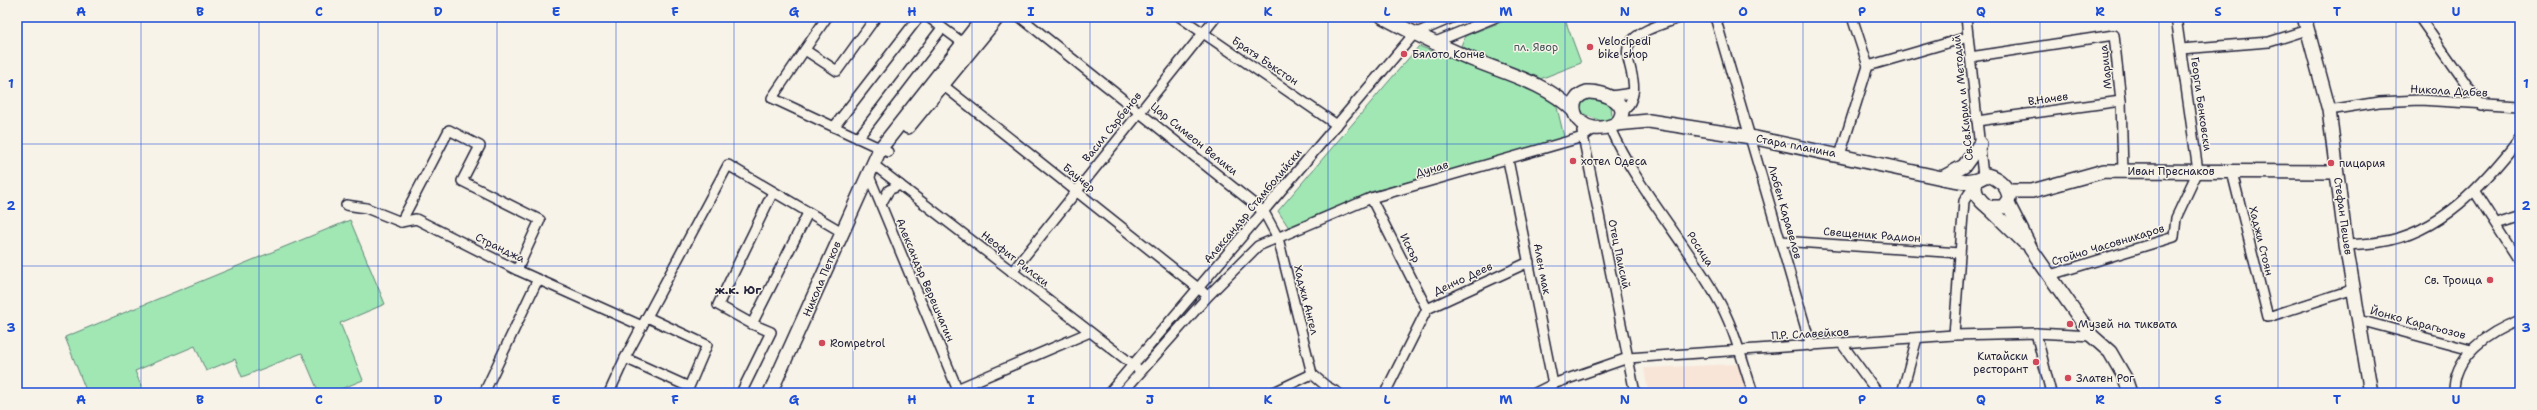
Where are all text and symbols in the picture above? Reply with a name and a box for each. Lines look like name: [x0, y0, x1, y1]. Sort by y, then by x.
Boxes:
text: A: [76, 3, 86, 20]
text: B: [196, 3, 204, 20]
text: C: [315, 3, 323, 20]
text: D: [433, 3, 443, 20]
text: E: [552, 3, 561, 20]
text: F: [671, 3, 679, 20]
text: G: [789, 3, 800, 20]
text: H: [907, 3, 917, 20]
text: I: [1027, 3, 1035, 20]
text: J: [1146, 3, 1154, 20]
text: K: [1264, 3, 1273, 20]
text: L: [1383, 3, 1391, 20]
text: M: [1499, 3, 1513, 20]
text: N: [1620, 3, 1630, 20]
text: O: [1738, 3, 1748, 20]
text: P: [1858, 3, 1866, 20]
text: Q: [1976, 3, 1986, 20]
text: R: [2095, 3, 2105, 20]
text: S: [2214, 3, 2222, 20]
text: T: [2333, 3, 2341, 20]
text: U: [2452, 3, 2461, 20]
street label: Братя Бъкстон: [1229, 33, 1301, 89]
place label: Velocipedi bike shop: [1598, 34, 1651, 62]
street label: Св.Св.Кирил и Методий: [1949, 34, 1977, 162]
park label: пл. Явор: [1514, 40, 1558, 55]
marker: Velocipedi bike shop: [1585, 42, 1595, 52]
street label: Марица: [2096, 44, 2116, 90]
place label: Бялото Конче: [1412, 47, 1485, 62]
marker: Бялото Конче: [1399, 49, 1409, 59]
street label: Георги Бенковски: [2187, 56, 2215, 152]
text: 1: [8, 75, 14, 92]
text: 1: [2523, 75, 2529, 92]
street label: Никола Дабев: [2410, 81, 2488, 101]
street label: Васил Сърбенов: [1079, 89, 1145, 165]
street label: В.Начев: [2027, 89, 2069, 109]
street label: Цар Симеон Велики: [1147, 99, 1241, 179]
street label: Стара планина: [1755, 131, 1837, 161]
street label: Александър Стамболийски: [1200, 145, 1306, 267]
place label: хотел Одеса: [1581, 154, 1647, 169]
marker: хотел Одеса: [1568, 156, 1578, 166]
place label: пицария: [2339, 156, 2385, 171]
street label: Дунав: [1414, 157, 1450, 181]
marker: пицария: [2326, 158, 2336, 168]
street label: Баучер: [1059, 160, 1099, 196]
street label: Любен Каравелов: [1764, 163, 1806, 261]
street label: Иван Преснаков: [2127, 164, 2215, 179]
street label: Стефан Пешев: [2330, 176, 2356, 256]
text: 2: [6, 197, 16, 214]
text: 2: [2521, 197, 2531, 214]
street label: Хаджи Стоян: [2245, 205, 2277, 277]
street label: Александър Верешчагин: [892, 216, 958, 344]
street label: Отец Паисий: [1604, 218, 1634, 290]
street label: Стойчо Часовникаров: [2050, 221, 2167, 269]
street label: Свещеник Радион: [1823, 224, 1921, 246]
street label: Неофит Рилски: [978, 228, 1052, 290]
street label: Росица: [1683, 229, 1717, 269]
street label: Странджа: [473, 230, 527, 266]
street label: Искър: [1396, 231, 1424, 265]
street label: Никола Петков: [799, 239, 845, 319]
street label: Ален мак: [1530, 242, 1554, 296]
street label: Денчо Деев: [1431, 259, 1495, 299]
street label: Хаджи Ангел: [1290, 264, 1322, 336]
place label: Св. Троица: [2424, 273, 2482, 288]
marker: Св. Троица: [2485, 275, 2495, 285]
district label: ж.к. Юг: [715, 282, 762, 298]
street label: Йонко Карагьозов: [2369, 302, 2468, 343]
place label: Музей на тиквата: [2078, 317, 2177, 332]
text: 3: [6, 319, 16, 336]
marker: Музей на тиквата: [2065, 319, 2075, 329]
text: 3: [2521, 319, 2531, 336]
street label: П.Р. Славейков: [1771, 324, 1849, 344]
place label: Rompetrol: [830, 336, 886, 351]
marker: Rompetrol: [817, 338, 827, 348]
place label: Китайски ресторант: [1973, 349, 2028, 377]
marker: Китайски ресторант: [2031, 357, 2041, 367]
place label: Златен Рог: [2076, 371, 2134, 386]
marker: Златен Рог: [2063, 373, 2073, 383]
text: A: [76, 391, 86, 408]
text: B: [196, 391, 204, 408]
text: C: [315, 391, 323, 408]
text: D: [433, 391, 443, 408]
text: E: [552, 391, 561, 408]
text: F: [671, 391, 679, 408]
text: G: [789, 391, 800, 408]
text: H: [907, 391, 917, 408]
text: I: [1027, 391, 1035, 408]
text: J: [1146, 391, 1154, 408]
text: K: [1264, 391, 1273, 408]
text: L: [1383, 391, 1391, 408]
text: M: [1499, 391, 1513, 408]
text: N: [1620, 391, 1630, 408]
text: O: [1738, 391, 1748, 408]
text: P: [1858, 391, 1866, 408]
text: Q: [1976, 391, 1986, 408]
text: R: [2095, 391, 2105, 408]
text: S: [2214, 391, 2222, 408]
text: T: [2333, 391, 2341, 408]
text: U: [2452, 391, 2461, 408]

